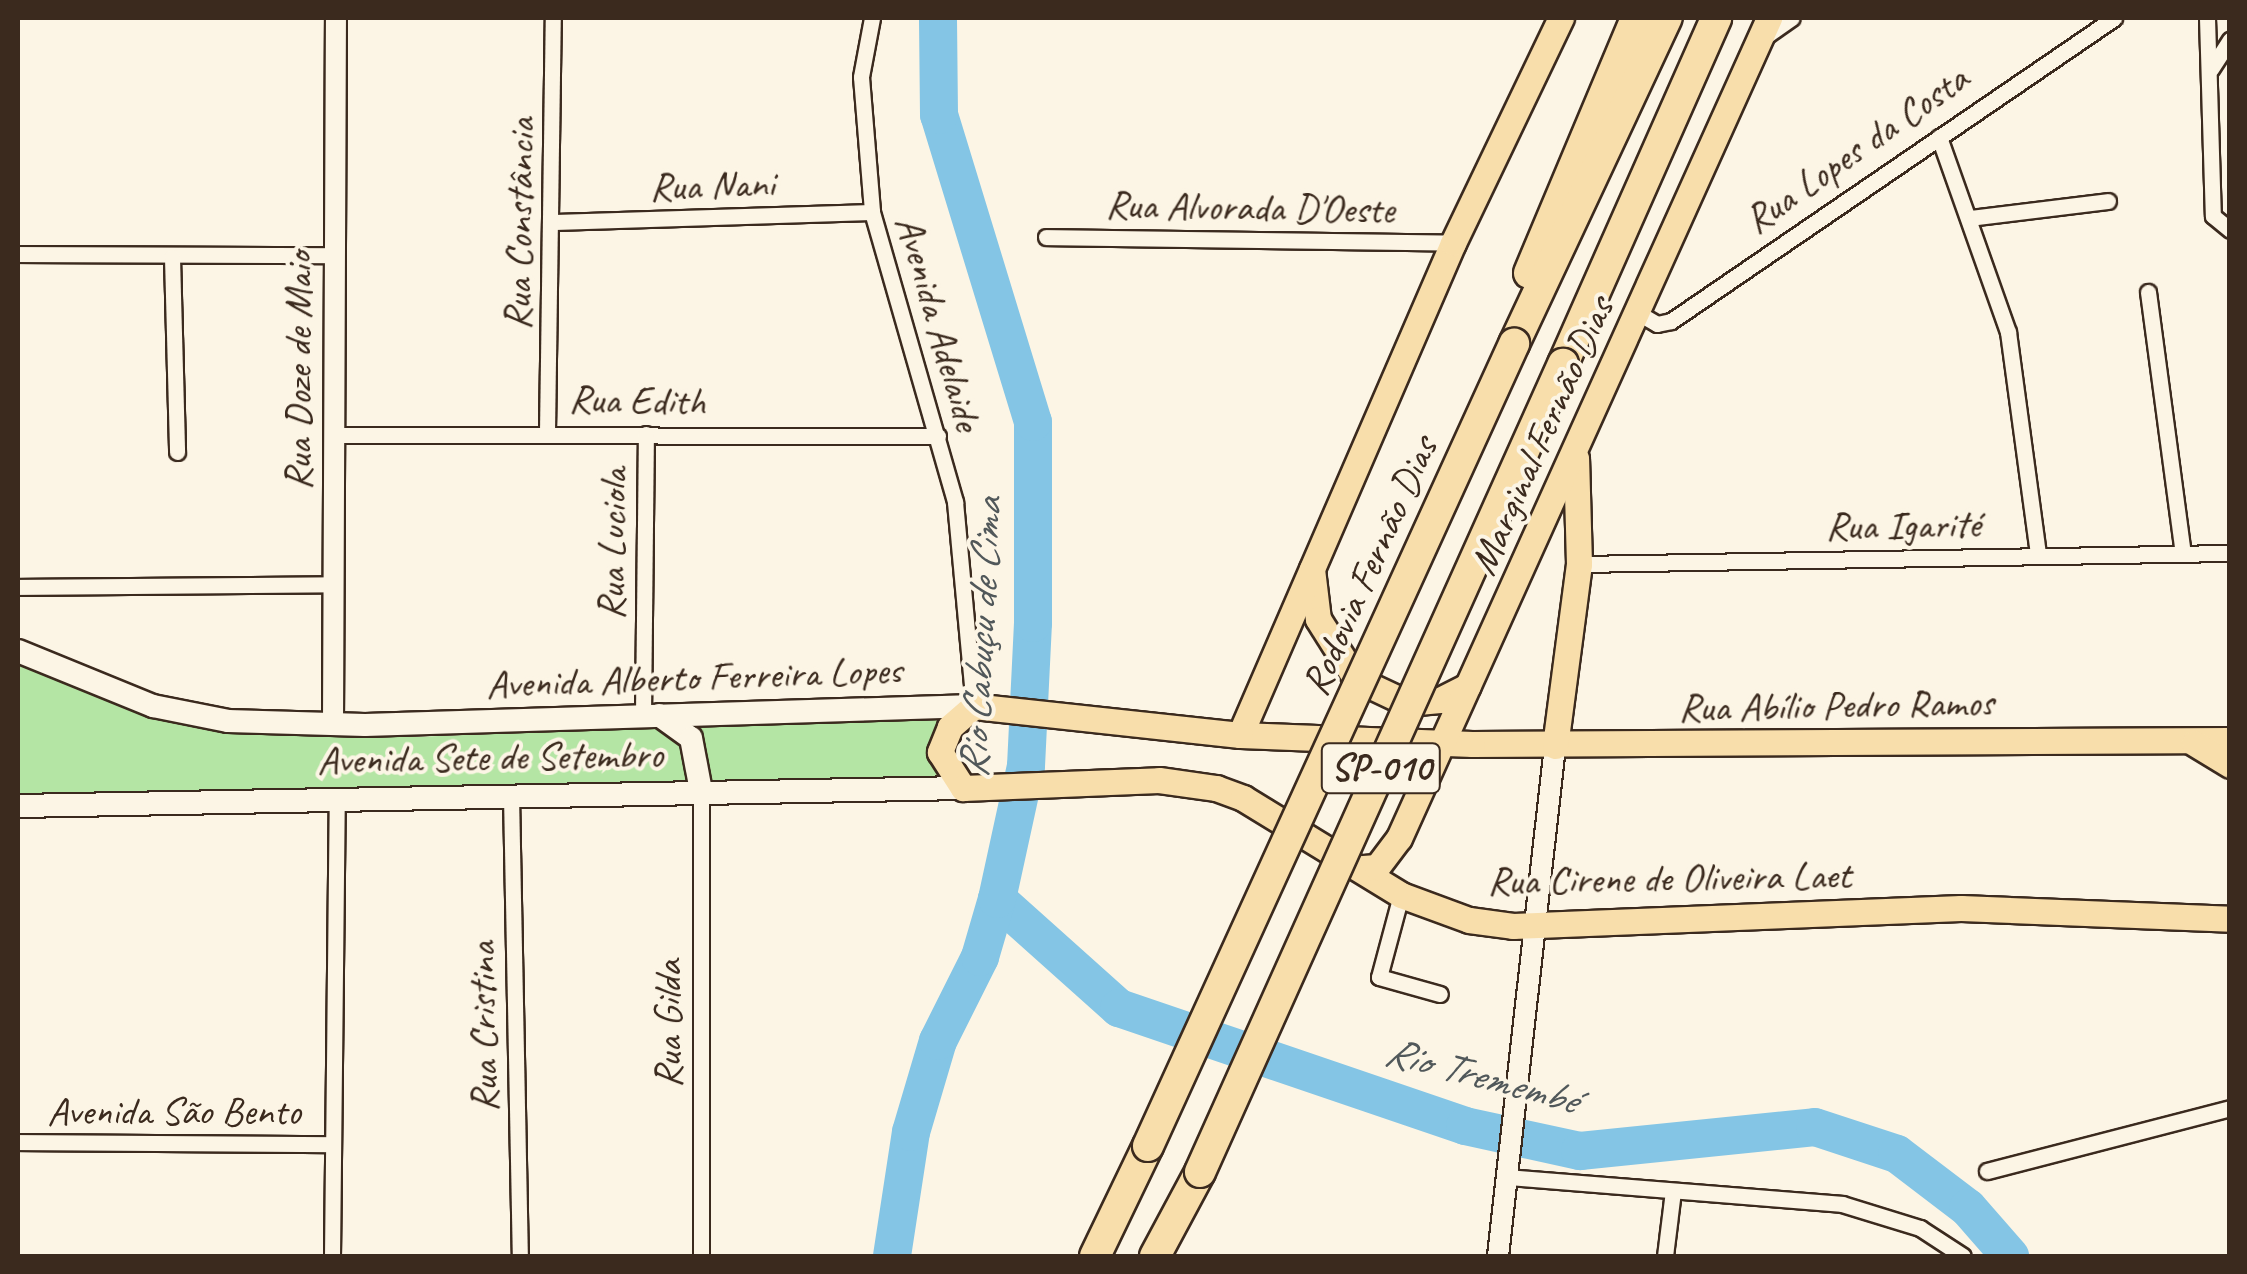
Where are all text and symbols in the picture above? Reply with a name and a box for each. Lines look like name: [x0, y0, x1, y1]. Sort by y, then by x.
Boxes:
street label: Rua Lopes da Costa: [1735, 54, 1977, 244]
street label: Rua Constância: [493, 118, 545, 330]
street label: Rua Nani: [647, 159, 777, 211]
street label: Rua Alvorada D'Oeste: [1106, 180, 1394, 234]
street label: Avenida Adelaide: [885, 210, 993, 436]
street label: Rua Doze de Maio: [274, 251, 322, 491]
street label: Marginal Fernão Dias: [1458, 290, 1624, 582]
street label: Rua Edith: [568, 375, 706, 425]
street label: Rodovia Fernão Dias: [1291, 429, 1447, 703]
street label: Rua Luciola: [587, 468, 637, 620]
water label: Rio Cabuçu de Cima: [949, 499, 1013, 777]
street label: Rua Igarité: [1824, 500, 1982, 550]
street label: Avenida Alberto Ferreira Lopes: [485, 646, 903, 708]
street label: Rua Abílio Pedro Ramos: [1677, 678, 1995, 732]
street label: Avenida Sete de Setembro: [316, 730, 664, 784]
road number: SP-010: [1318, 735, 1444, 801]
street label: Rua Cirene de Oliveira Laet: [1486, 851, 1852, 905]
street label: Rua Cristina: [458, 941, 508, 1113]
street label: Rua Gilda: [644, 961, 692, 1087]
water label: Rio Tremembé: [1380, 1026, 1582, 1126]
street label: Avenida São Bento: [47, 1087, 301, 1135]

